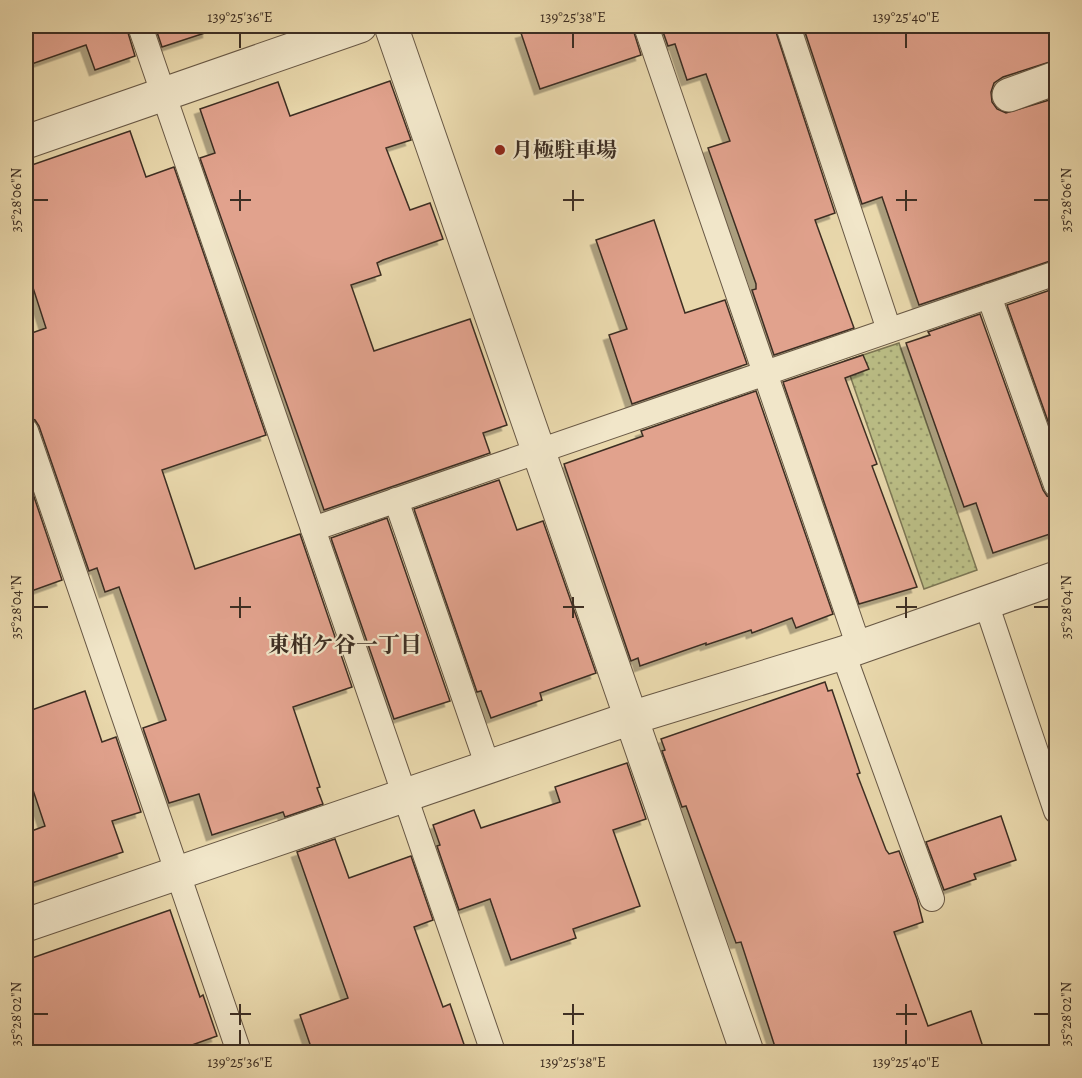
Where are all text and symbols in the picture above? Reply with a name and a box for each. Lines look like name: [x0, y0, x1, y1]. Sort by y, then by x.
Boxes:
text: 139°25'36"E: [207, 7, 273, 27]
text: 139°25'38"E: [540, 7, 606, 27]
text: 139°25'40"E: [872, 7, 940, 27]
place label: 月極駐車場: [512, 136, 617, 164]
marker: 月極駐車場: [493, 143, 507, 157]
text: 35°28'06"N: [6, 168, 26, 232]
text: 35°28'06"N: [1056, 168, 1076, 232]
text: 35°28'04"N: [6, 575, 26, 639]
text: 35°28'04"N: [1056, 575, 1076, 639]
district label: 東柏ケ谷一丁目: [268, 630, 422, 660]
text: 35°28'02"N: [6, 981, 26, 1046]
text: 35°28'02"N: [1056, 981, 1076, 1046]
text: 139°25'36"E: [207, 1052, 273, 1072]
text: 139°25'38"E: [540, 1052, 606, 1072]
text: 139°25'40"E: [872, 1052, 940, 1072]

